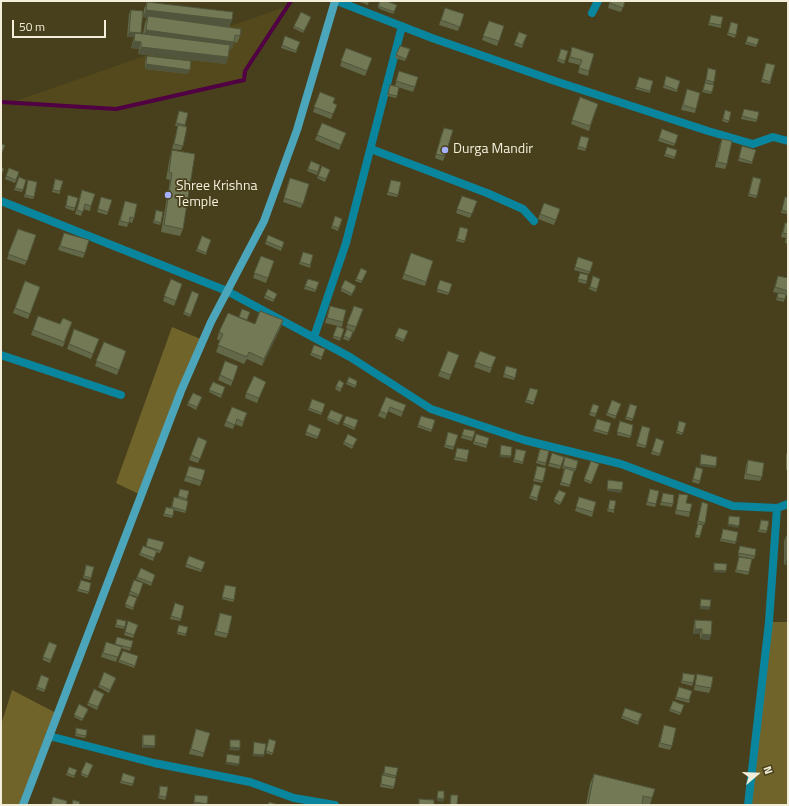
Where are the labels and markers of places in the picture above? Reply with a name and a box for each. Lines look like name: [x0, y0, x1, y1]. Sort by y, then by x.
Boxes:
place label: Durga Mandir: [453, 142, 533, 158]
marker: Durga Mandir: [440, 145, 450, 155]
place label: Shree Krishna Temple: [176, 179, 257, 212]
marker: Shree Krishna Temple: [163, 190, 173, 200]

